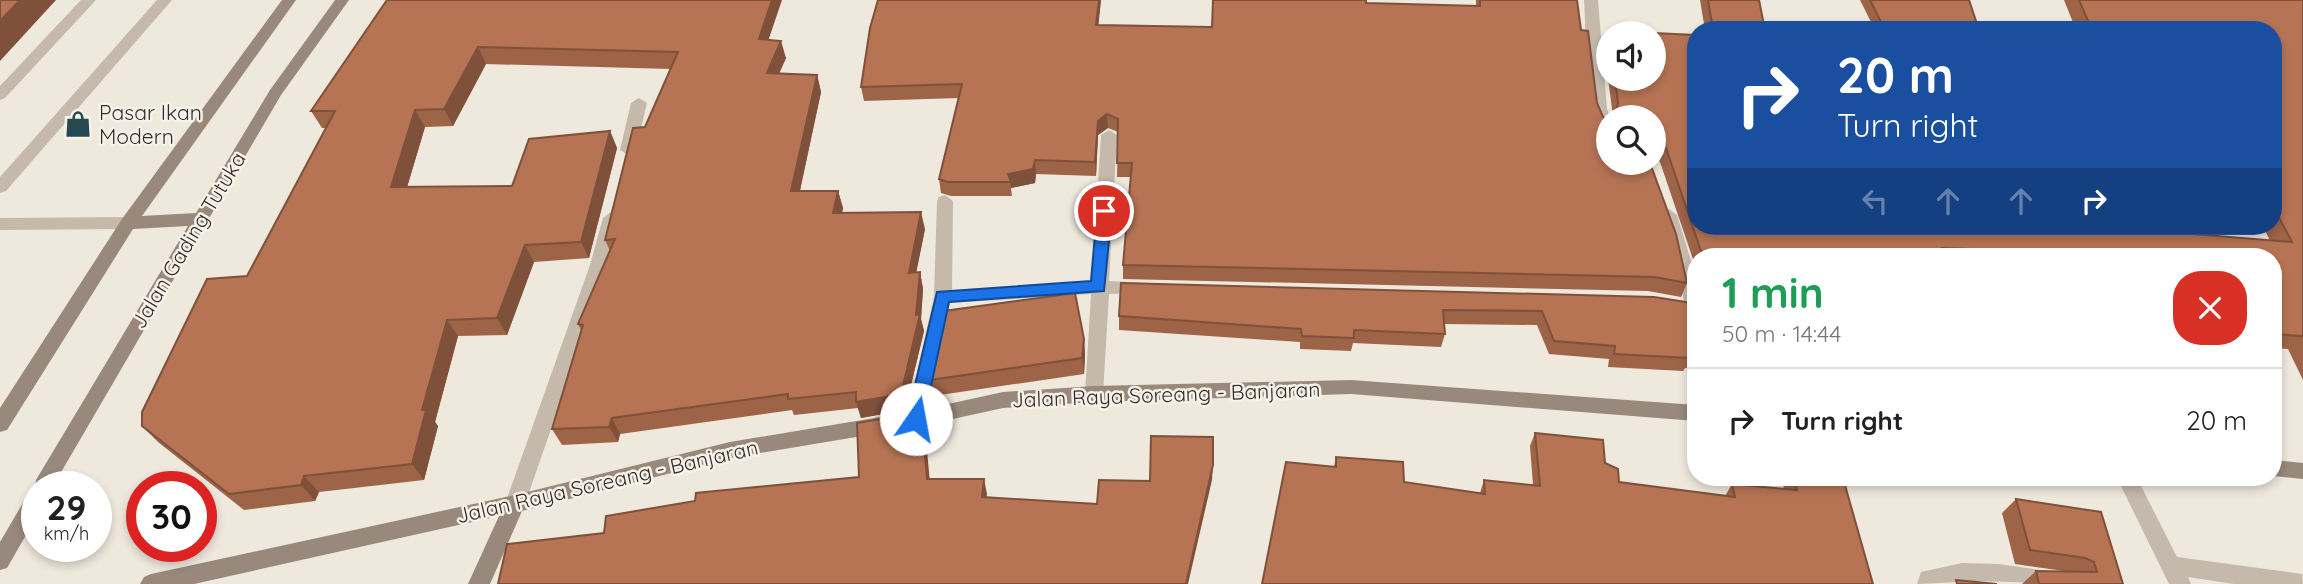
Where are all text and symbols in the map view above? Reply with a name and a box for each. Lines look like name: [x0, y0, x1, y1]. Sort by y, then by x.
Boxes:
map controls: [1596, 21, 1666, 175]
button: sound: [1596, 21, 1666, 91]
text: 20 m: [1837, 44, 1954, 105]
icon: right: [1722, 49, 1813, 140]
place label: Pasar Ikan Modern: [99, 99, 202, 149]
button: search: [1596, 105, 1666, 175]
text: Turn right: [1837, 105, 1978, 145]
shop icon: Pasar Ikan Modern: [63, 109, 93, 139]
street label: Jalan Gading Tutuka: [125, 147, 251, 333]
pin: [1074, 181, 1134, 241]
icon: left: [1856, 182, 1894, 220]
icon: ahead: [1929, 182, 1967, 220]
icon: ahead: [2002, 182, 2040, 220]
icon: right: [2075, 182, 2113, 220]
icon: arrive: [1085, 192, 1123, 230]
text: 1 min: [1722, 266, 1824, 319]
button: close: [2173, 271, 2247, 345]
text: 50 m · 14:44: [1722, 319, 1841, 348]
street label: Jalan Raya Soreang - Banjaran: [1011, 376, 1321, 412]
position arrow: [879, 382, 953, 456]
icon: right: [1722, 402, 1760, 440]
text: Turn right: [1781, 404, 1903, 437]
text: 20 m: [2186, 404, 2247, 437]
street label: Jalan Raya Soreang - Banjaran: [454, 434, 760, 528]
speed limit sign: 30: [126, 471, 217, 562]
text: 29: [47, 485, 86, 529]
text: km/h: [44, 522, 89, 545]

